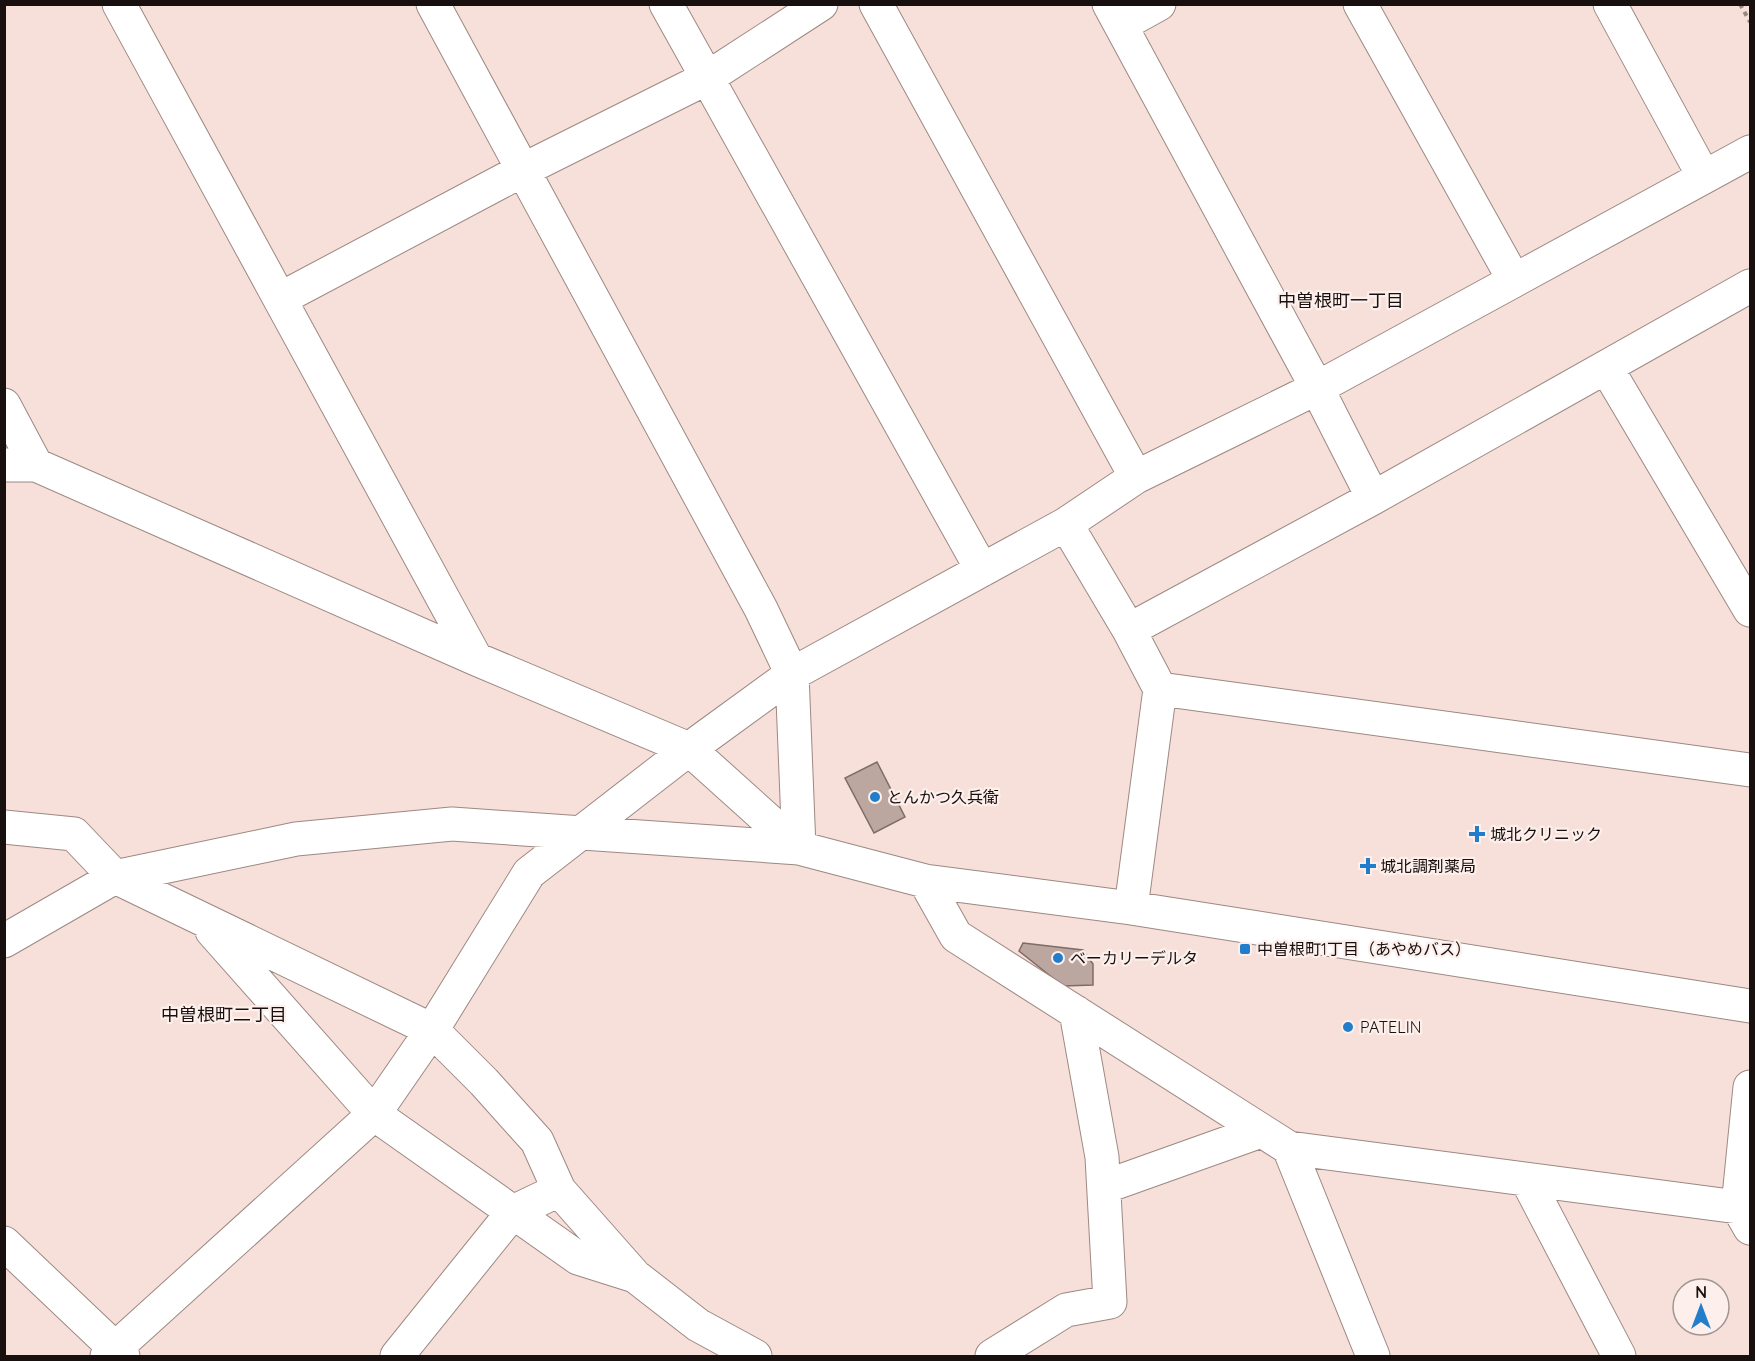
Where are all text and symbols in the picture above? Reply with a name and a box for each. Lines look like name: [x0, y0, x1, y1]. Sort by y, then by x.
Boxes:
district label: 中曽根町一丁目: [1278, 289, 1404, 312]
place label: とんかつ久兵衛: [887, 787, 999, 807]
marker: とんかつ久兵衛: [868, 790, 882, 804]
place label: 城北クリニック: [1490, 824, 1602, 844]
marker: 城北クリニック: [1468, 825, 1486, 843]
place label: 城北調剤薬局: [1380, 856, 1476, 876]
marker: 城北調剤薬局: [1361, 859, 1375, 873]
place label: 中曽根町1丁目（あやめバス）: [1257, 939, 1471, 959]
marker: 中曽根町1丁目（あやめバス）: [1238, 942, 1252, 956]
place label: ベーカリーデルタ: [1070, 948, 1198, 968]
marker: ベーカリーデルタ: [1051, 951, 1065, 965]
district label: 中曽根町二丁目: [161, 1003, 287, 1026]
place label: PATELIN: [1360, 1017, 1421, 1037]
marker: PATELIN: [1341, 1020, 1355, 1034]
north arrow: [1671, 1277, 1731, 1337]
text: N: [1695, 1282, 1707, 1302]

